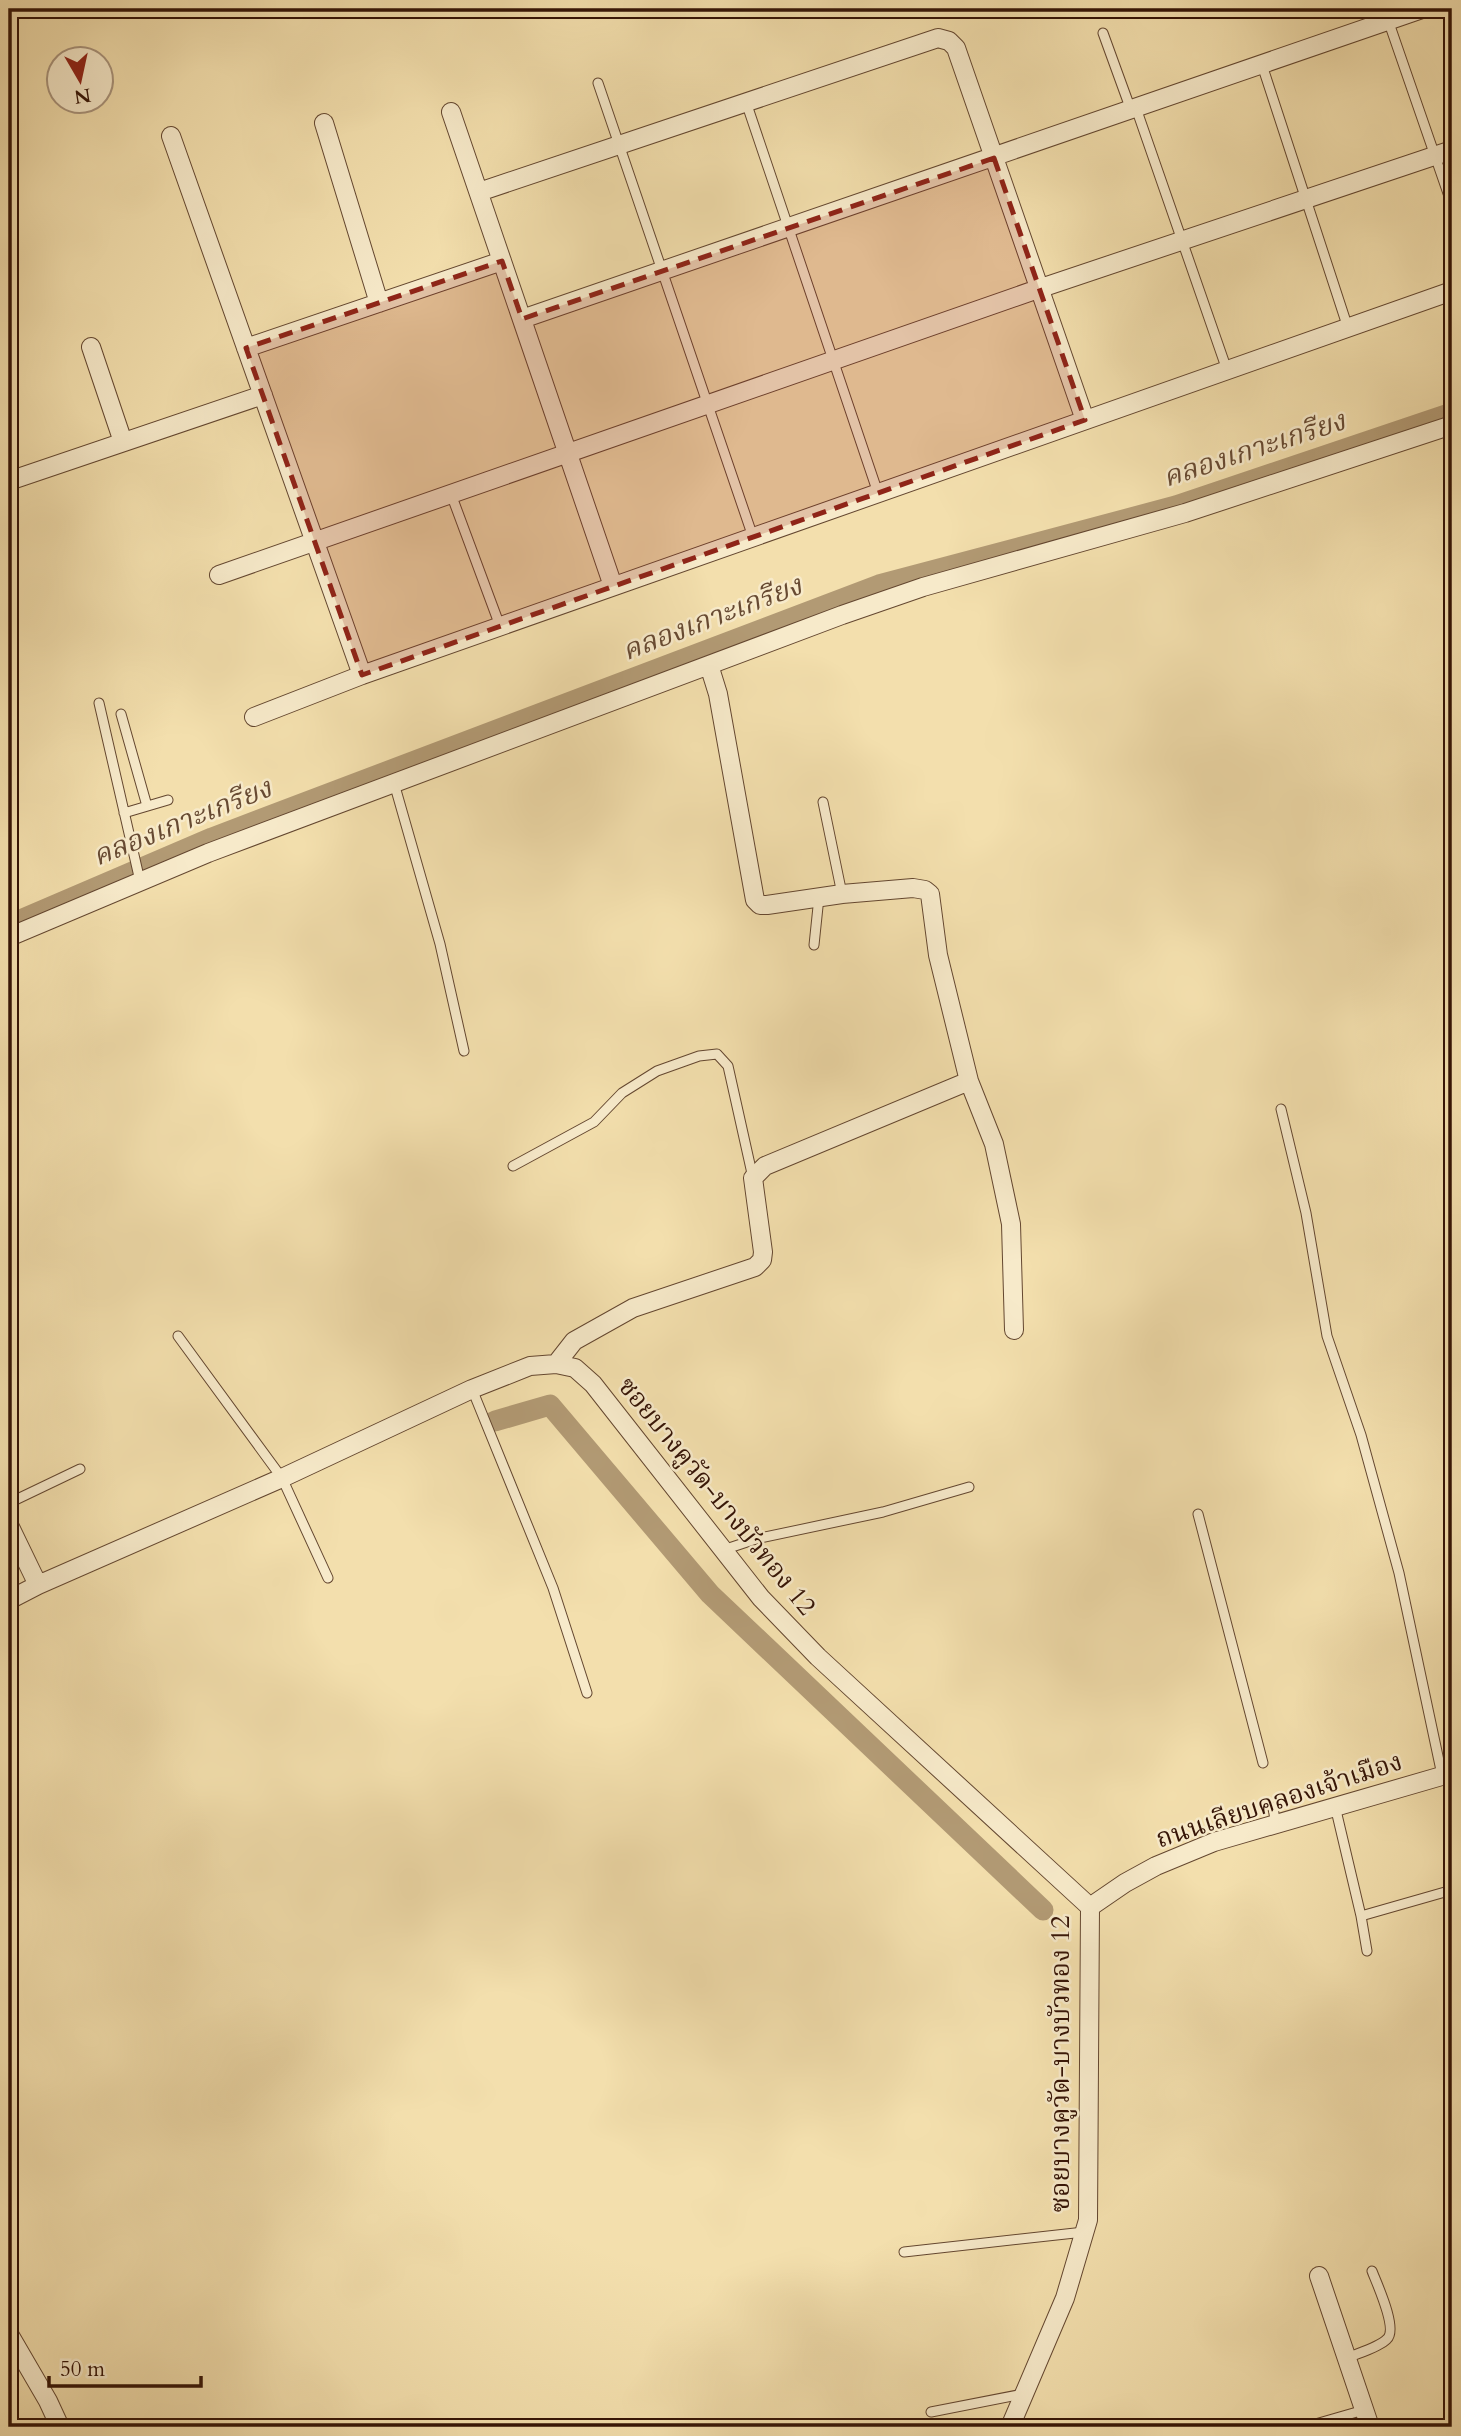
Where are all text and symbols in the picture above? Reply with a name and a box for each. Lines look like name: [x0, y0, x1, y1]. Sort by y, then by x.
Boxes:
north arrow: [46, 46, 116, 116]
text: N: [72, 82, 93, 110]
water label: คลองเกาะเกรียง: [1158, 401, 1351, 496]
water label: คลองเกาะเกรียง: [617, 566, 808, 670]
water label: คลองเกาะเกรียง: [87, 768, 278, 875]
street label: ซอยบางคูวัด-บางบัวทอง 12: [610, 1370, 824, 1622]
street label: ถนนเลียบคลองเจ้าเมือง: [1151, 1744, 1407, 1856]
street label: ซอยบางคูวัด-บางบัวทอง 12: [1043, 1916, 1078, 2213]
scale bar: [49, 2345, 201, 2389]
text: 50 m: [60, 2355, 105, 2384]

